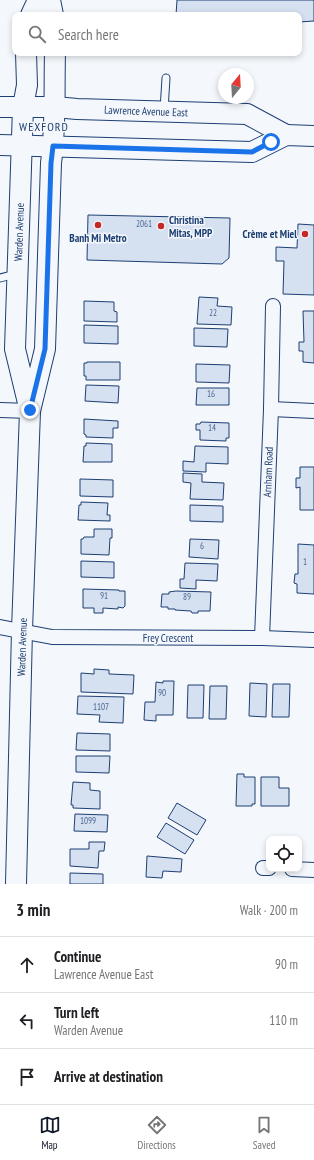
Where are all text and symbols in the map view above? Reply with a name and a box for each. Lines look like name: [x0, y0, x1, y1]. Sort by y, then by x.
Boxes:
search box: [12, 12, 302, 56]
icon: search: [26, 23, 48, 45]
text: Search here: [58, 25, 119, 44]
north arrow: [218, 68, 254, 104]
street label: Lawrence Avenue East: [104, 103, 188, 119]
district label: WEXFORD: [19, 119, 69, 134]
route start: [262, 133, 280, 151]
street label: Warden Avenue: [11, 202, 27, 261]
place label: Christina Mitas, MPP: [169, 213, 213, 240]
house number: 2061: [136, 218, 152, 229]
marker: Banh Mi Metro: [93, 220, 103, 230]
marker: Christina Mitas, MPP: [156, 221, 166, 231]
place label: Crème et Miel: [243, 227, 297, 241]
marker: Crème et Miel: [300, 229, 310, 239]
place label: Banh Mi Metro: [69, 231, 127, 245]
house number: 22: [209, 307, 217, 318]
house number: 16: [207, 388, 215, 399]
route end: [21, 401, 39, 419]
house number: 14: [208, 422, 216, 433]
street label: Arnham Road: [260, 446, 276, 498]
house number: 6: [200, 540, 204, 551]
house number: 1: [303, 556, 307, 567]
house number: 91: [100, 590, 108, 601]
house number: 89: [183, 591, 191, 602]
street label: Warden Avenue: [14, 617, 30, 676]
street label: Frey Crescent: [143, 631, 193, 645]
house number: 90: [158, 687, 166, 698]
house number: 1107: [93, 701, 109, 712]
house number: 1099: [80, 815, 96, 826]
map controls: [266, 836, 302, 872]
button: locate: [266, 836, 302, 872]
text: 3 min: [16, 899, 50, 921]
text: Walk · 200 m: [240, 902, 298, 919]
text: Continue: [54, 947, 101, 966]
icon: ahead: [16, 954, 38, 976]
text: 90 m: [275, 956, 298, 973]
text: Lawrence Avenue East: [54, 966, 153, 983]
text: Turn left: [54, 1003, 99, 1022]
icon: left: [16, 1010, 38, 1032]
text: 110 m: [269, 1012, 298, 1029]
text: Warden Avenue: [54, 1022, 123, 1039]
icon: arrive: [16, 1066, 38, 1088]
text: Arrive at destination: [54, 1067, 163, 1086]
tab: Map: [39, 1114, 61, 1152]
tab: Directions: [138, 1114, 176, 1152]
tab: Saved: [253, 1114, 275, 1152]

